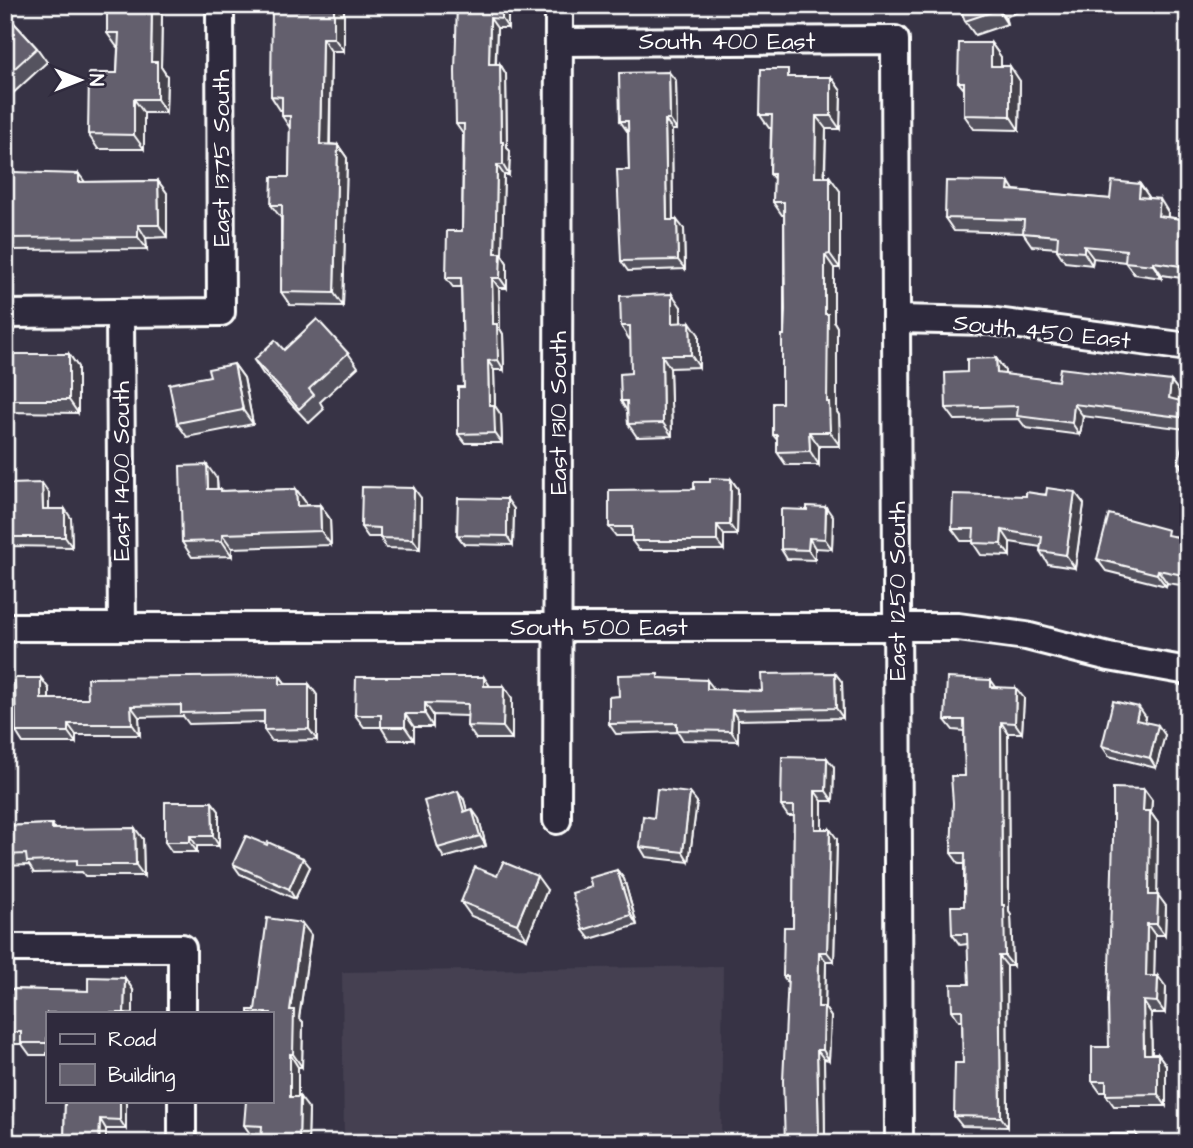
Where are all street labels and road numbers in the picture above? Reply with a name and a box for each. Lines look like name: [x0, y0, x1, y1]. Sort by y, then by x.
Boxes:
street label: South 400 East: [639, 25, 816, 59]
street label: East 1375 South: [205, 69, 239, 247]
street label: South 450 East: [951, 306, 1133, 358]
street label: East 1310 South: [542, 331, 576, 495]
street label: East 1400 South: [105, 381, 139, 561]
street label: East 1250 South: [881, 501, 915, 681]
street label: South 500 East: [510, 611, 688, 645]

